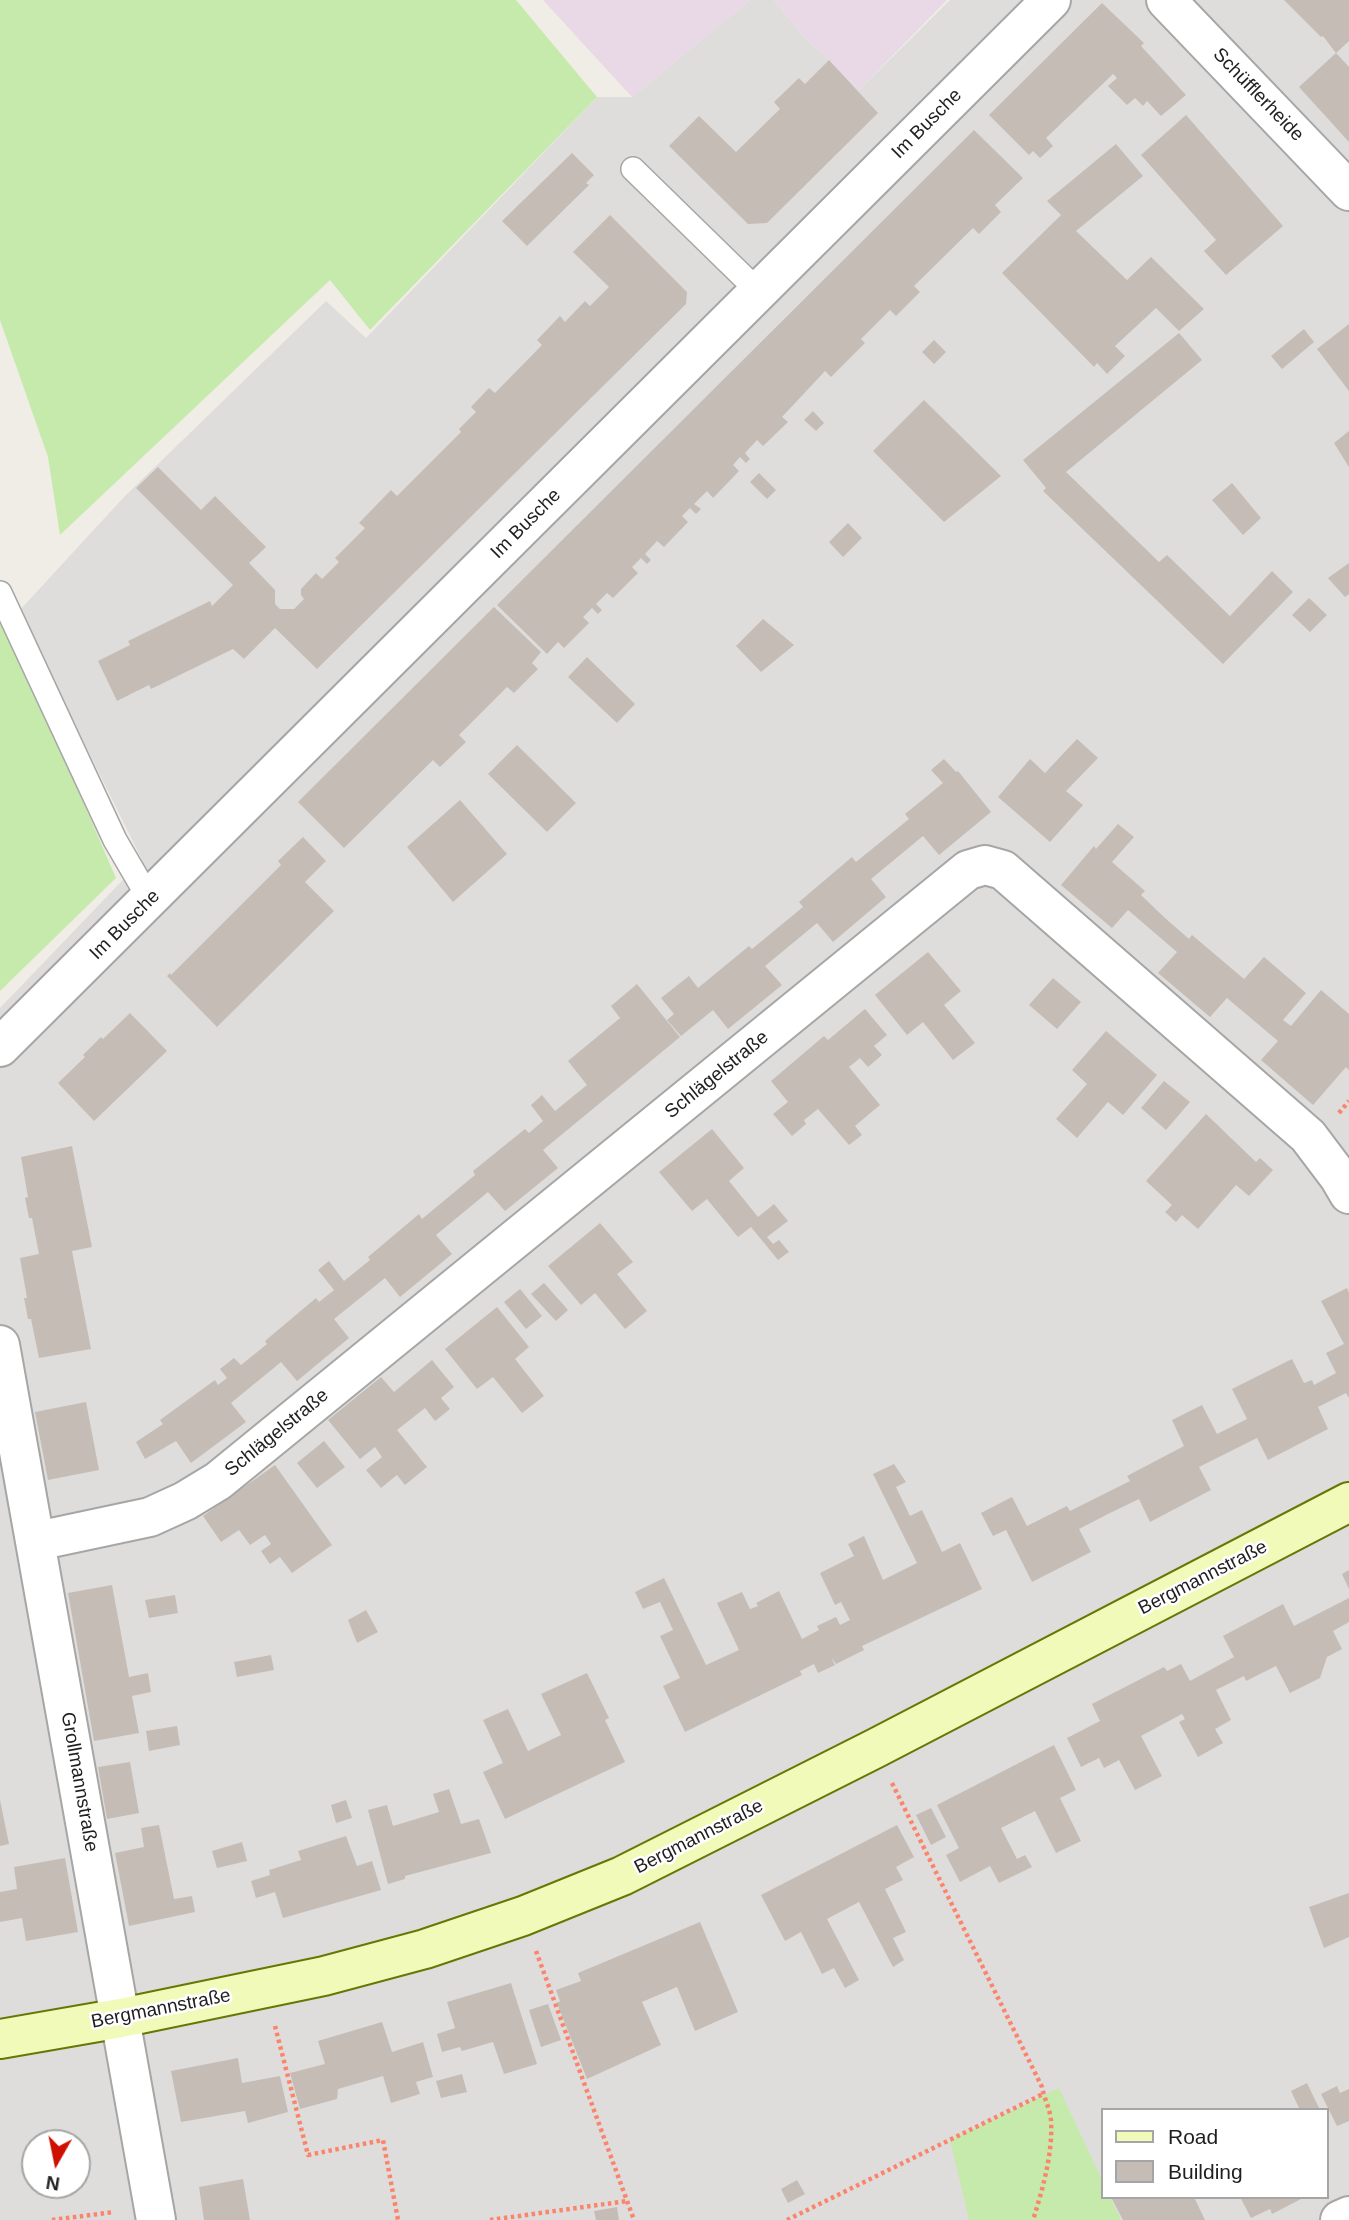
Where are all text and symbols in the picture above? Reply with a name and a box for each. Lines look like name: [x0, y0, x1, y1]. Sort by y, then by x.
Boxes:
street label: Schüfflerheide: [1208, 44, 1308, 146]
street label: Im Busche: [887, 84, 967, 164]
street label: Im Busche: [486, 484, 566, 564]
street label: Im Busche: [85, 885, 165, 965]
street label: Schlägelstraße: [661, 1026, 773, 1124]
street label: Schlägelstraße: [221, 1384, 333, 1482]
street label: Bergmannstraße: [1135, 1536, 1271, 1620]
street label: Grollmannstraße: [55, 1710, 103, 1854]
street label: Bergmannstraße: [631, 1795, 767, 1879]
street label: Bergmannstraße: [89, 1984, 233, 2034]
legend: [1100, 2108, 1328, 2199]
text: Road: [1168, 2125, 1218, 2148]
north arrow: [21, 2129, 91, 2199]
text: Building: [1168, 2160, 1243, 2183]
text: N: [45, 2172, 61, 2195]

